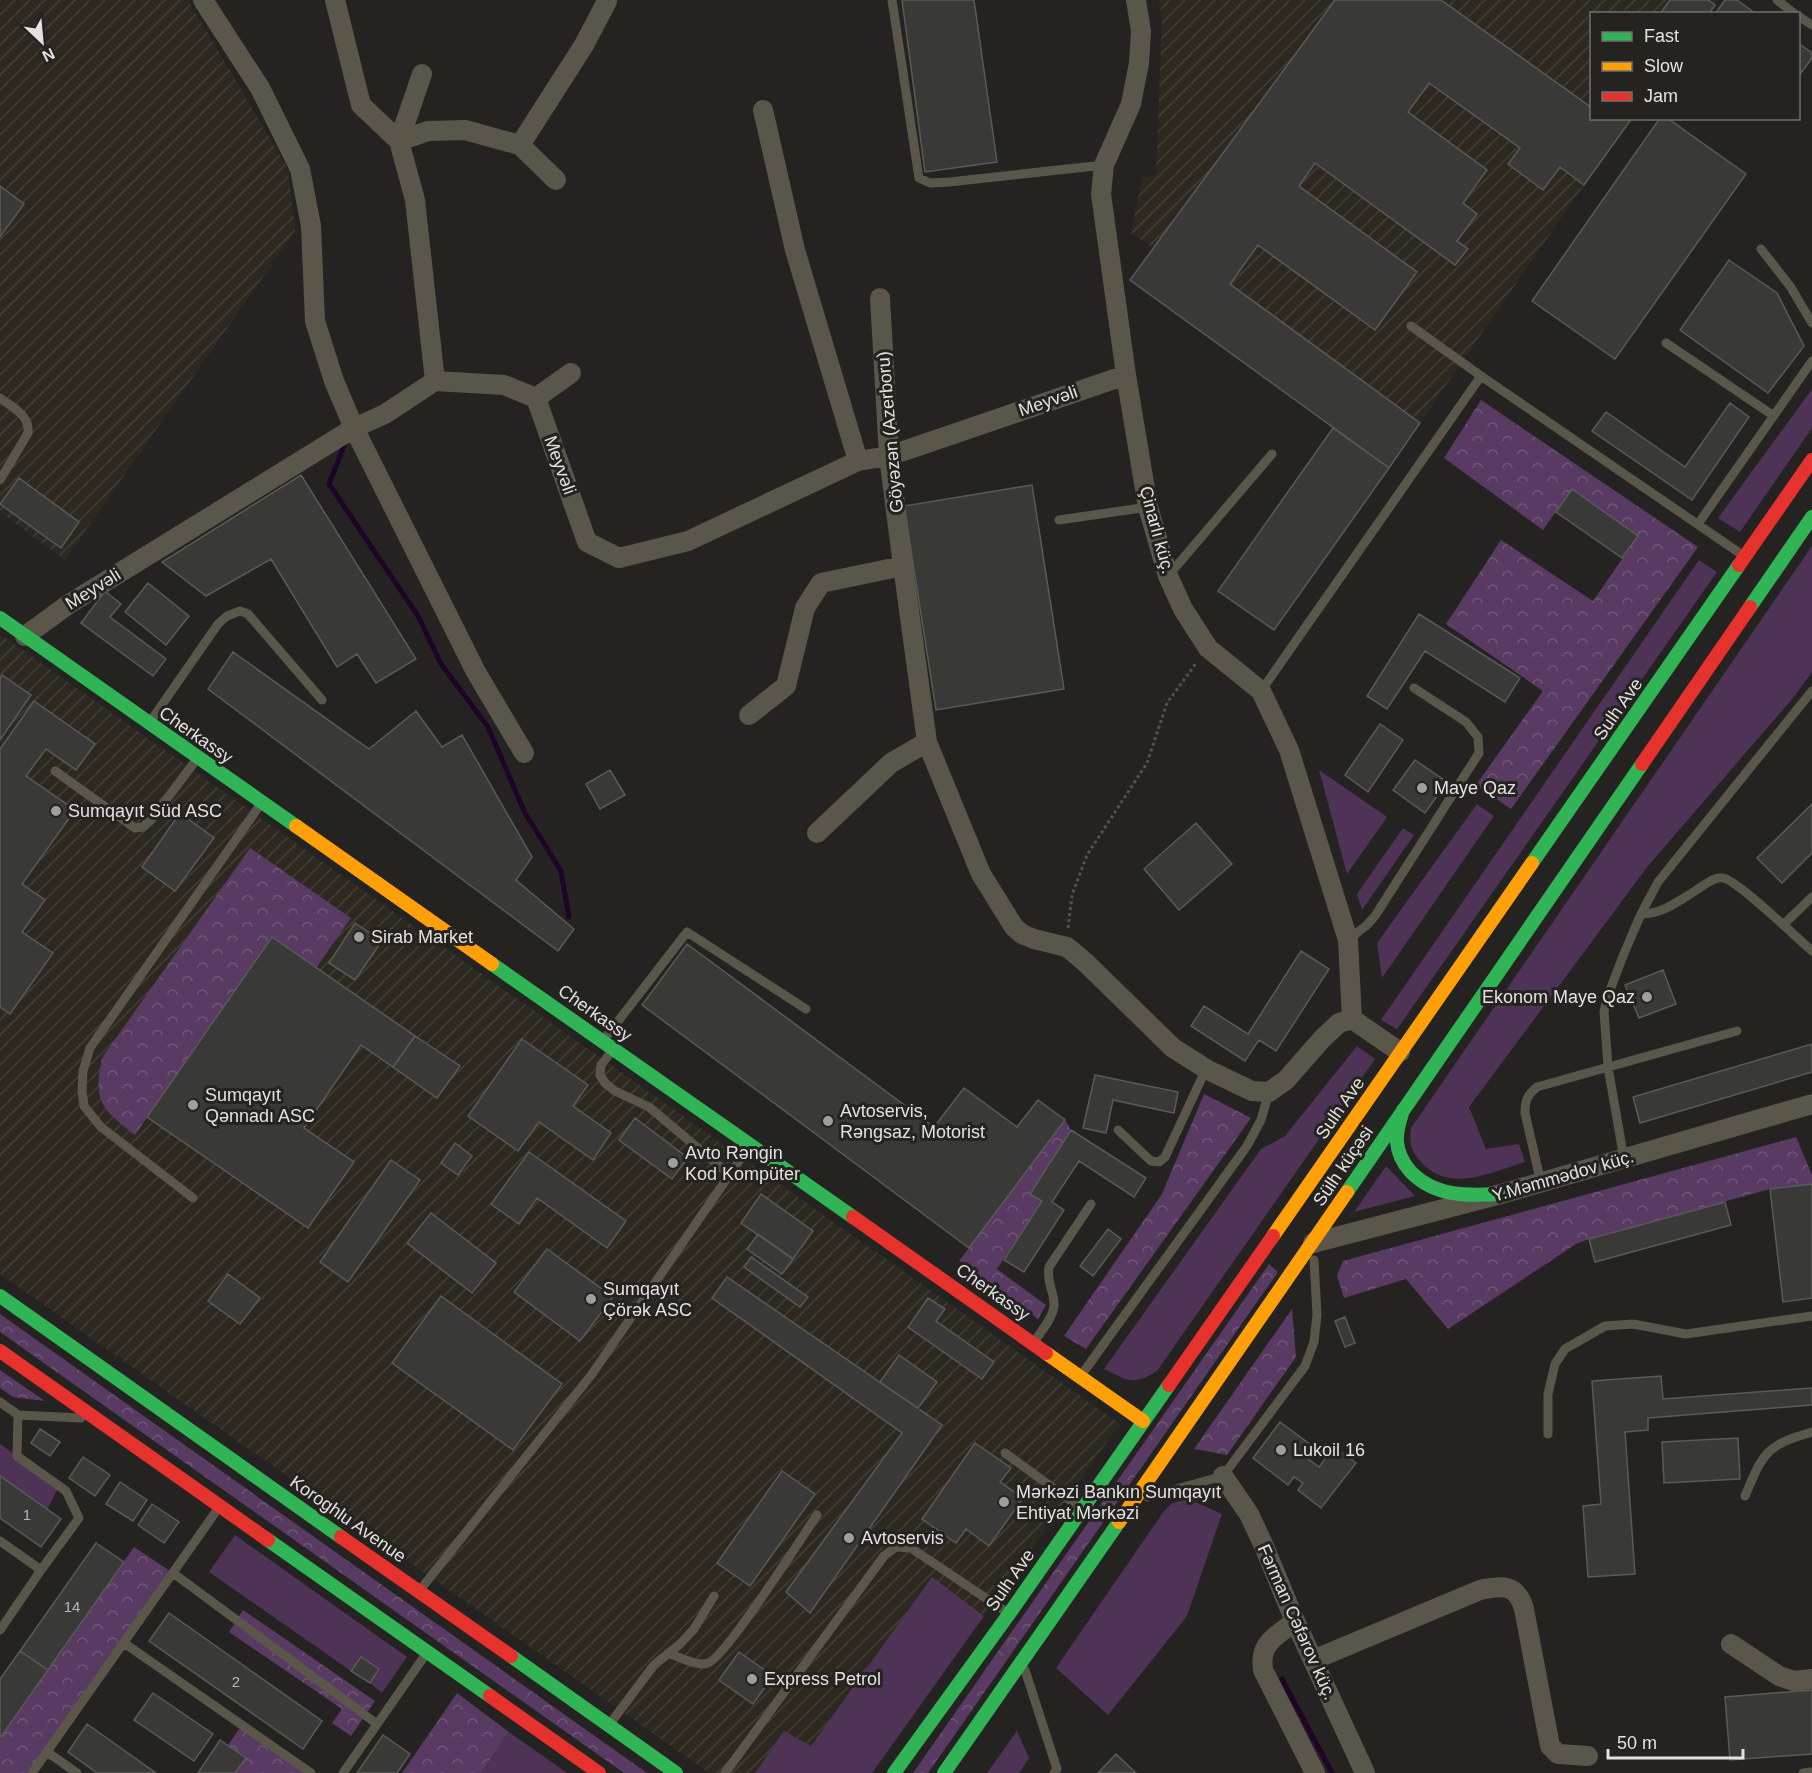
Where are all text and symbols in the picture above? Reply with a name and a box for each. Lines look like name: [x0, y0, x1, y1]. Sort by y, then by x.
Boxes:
north arrow: [12, 12, 72, 72]
legend: [1590, 12, 1800, 120]
text: Fast: [1644, 26, 1679, 46]
text: N: [39, 45, 57, 65]
text: Slow: [1644, 56, 1684, 76]
text: Jam: [1644, 86, 1678, 106]
street label: Göyəzən (Azerboru): [873, 350, 907, 514]
street label: Meyvəli: [1016, 382, 1080, 420]
street label: Meyvəli: [540, 433, 580, 497]
street label: Çinarlı küç.: [1136, 484, 1178, 576]
street label: Meyvəli: [62, 564, 124, 614]
street label: Sulh Ave: [1590, 674, 1646, 744]
street label: Cherkassy: [155, 702, 237, 768]
place label: Maye Qaz: [1434, 778, 1516, 798]
marker: Maye Qaz: [1415, 781, 1429, 795]
place label: Sumqayıt Süd ASC: [68, 801, 222, 821]
marker: Sumqayıt Süd ASC: [49, 804, 63, 818]
place label: Sirab Market: [371, 927, 473, 947]
marker: Sirab Market: [352, 930, 366, 944]
street label: Cherkassy: [554, 980, 636, 1046]
place label: Ekonom Maye Qaz: [1482, 987, 1635, 1007]
marker: Ekonom Maye Qaz: [1640, 990, 1654, 1004]
street label: Sulh Ave: [1312, 1073, 1368, 1143]
place label: Sumqayıt Qənnadı ASC: [205, 1085, 315, 1126]
marker: Sumqayıt Qənnadı ASC: [186, 1098, 200, 1112]
place label: Avtoservis, Rəngsaz, Motorist: [840, 1101, 985, 1142]
marker: Avtoservis, Rəngsaz, Motorist: [821, 1114, 835, 1128]
street label: Sülh küçəsi: [1309, 1122, 1377, 1210]
place label: Avto Rəngin Kod Kompüter: [685, 1143, 800, 1184]
street label: Y.Məmmədov küç.: [1490, 1146, 1636, 1206]
marker: Avto Rəngin Kod Kompüter: [666, 1156, 680, 1170]
street label: Cherkassy: [952, 1259, 1034, 1325]
place label: Sumqayıt Çörək ASC: [603, 1279, 692, 1320]
marker: Sumqayıt Çörək ASC: [584, 1292, 598, 1306]
place label: Lukoil 16: [1293, 1440, 1365, 1460]
marker: Lukoil 16: [1274, 1443, 1288, 1457]
street label: Koroghlu Avenue: [286, 1472, 410, 1566]
place label: Mərkəzi Bankın Sumqayıt Ehtiyat Mərkəzi: [1016, 1482, 1221, 1523]
marker: Mərkəzi Bankın Sumqayıt Ehtiyat Mərkəzi: [997, 1495, 1011, 1509]
house number: 1: [23, 1506, 31, 1523]
place label: Avtoservis: [861, 1528, 944, 1548]
marker: Avtoservis: [842, 1531, 856, 1545]
street label: Fərman Cəfərov küç.: [1254, 1541, 1340, 1703]
street label: Sulh Ave: [982, 1545, 1038, 1615]
house number: 14: [64, 1598, 80, 1615]
place label: Express Petrol: [764, 1669, 881, 1689]
marker: Express Petrol: [745, 1672, 759, 1686]
house number: 2: [232, 1673, 240, 1690]
scale bar: [1608, 1722, 1743, 1760]
text: 50 m: [1617, 1733, 1657, 1753]

